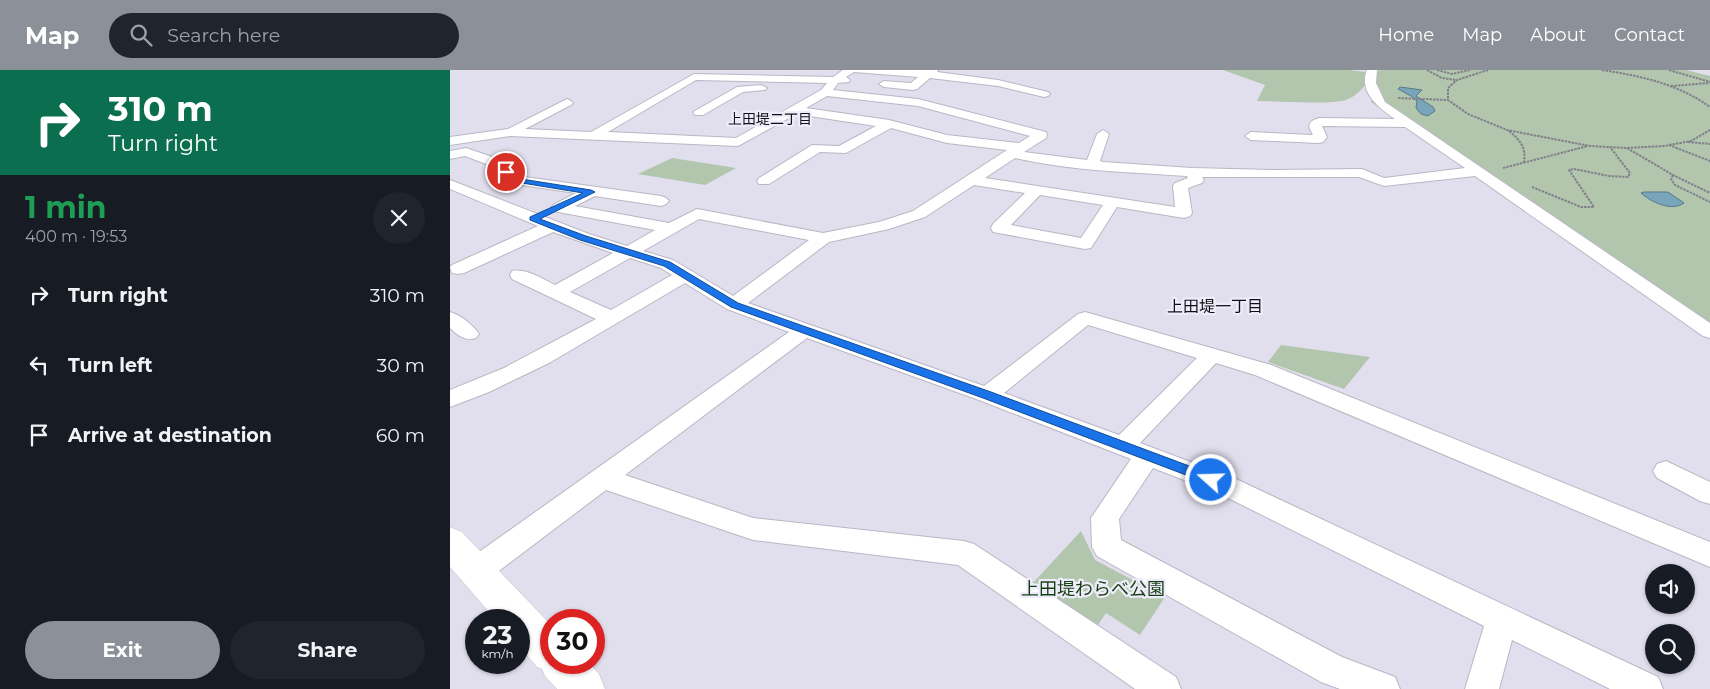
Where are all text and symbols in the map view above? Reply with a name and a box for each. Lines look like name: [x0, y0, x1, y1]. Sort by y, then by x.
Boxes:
search box: [109, 13, 459, 58]
text: Map: [25, 21, 79, 50]
icon: search: [127, 21, 155, 49]
text: Search here: [167, 24, 280, 47]
text: Home: [1378, 24, 1434, 46]
text: Map: [1462, 24, 1502, 46]
text: About: [1530, 24, 1586, 46]
text: Contact: [1614, 24, 1685, 46]
text: 310 m: [108, 87, 213, 130]
icon: right: [25, 90, 90, 155]
district label: 上田堤二丁目: [728, 110, 812, 128]
text: Turn right: [108, 130, 218, 157]
pin: [485, 151, 527, 193]
icon: arrive: [492, 158, 520, 186]
text: 1 min: [25, 189, 106, 226]
button: close: [373, 192, 425, 244]
text: 400 m · 19:53: [25, 227, 127, 246]
icon: right: [25, 281, 53, 309]
text: Turn right: [68, 284, 168, 307]
text: 310 m: [370, 284, 425, 307]
district label: 上田堤一丁目: [1167, 297, 1263, 316]
icon: left: [25, 351, 53, 379]
text: Turn left: [68, 354, 153, 377]
text: 30 m: [377, 354, 425, 377]
icon: arrive: [25, 421, 53, 449]
text: Arrive at destination: [68, 424, 272, 447]
text: 60 m: [376, 424, 425, 447]
position arrow: [1184, 453, 1236, 505]
map controls: [1645, 564, 1695, 674]
button: sound: [1645, 564, 1695, 614]
park label: 上田堤わらべ公園: [1021, 578, 1165, 600]
speed limit sign: 30: [540, 609, 605, 674]
text: 23: [483, 620, 512, 650]
button: Exit: [25, 621, 220, 679]
button: Share: [230, 621, 425, 679]
button: search: [1645, 624, 1695, 674]
text: km/h: [481, 646, 514, 661]

